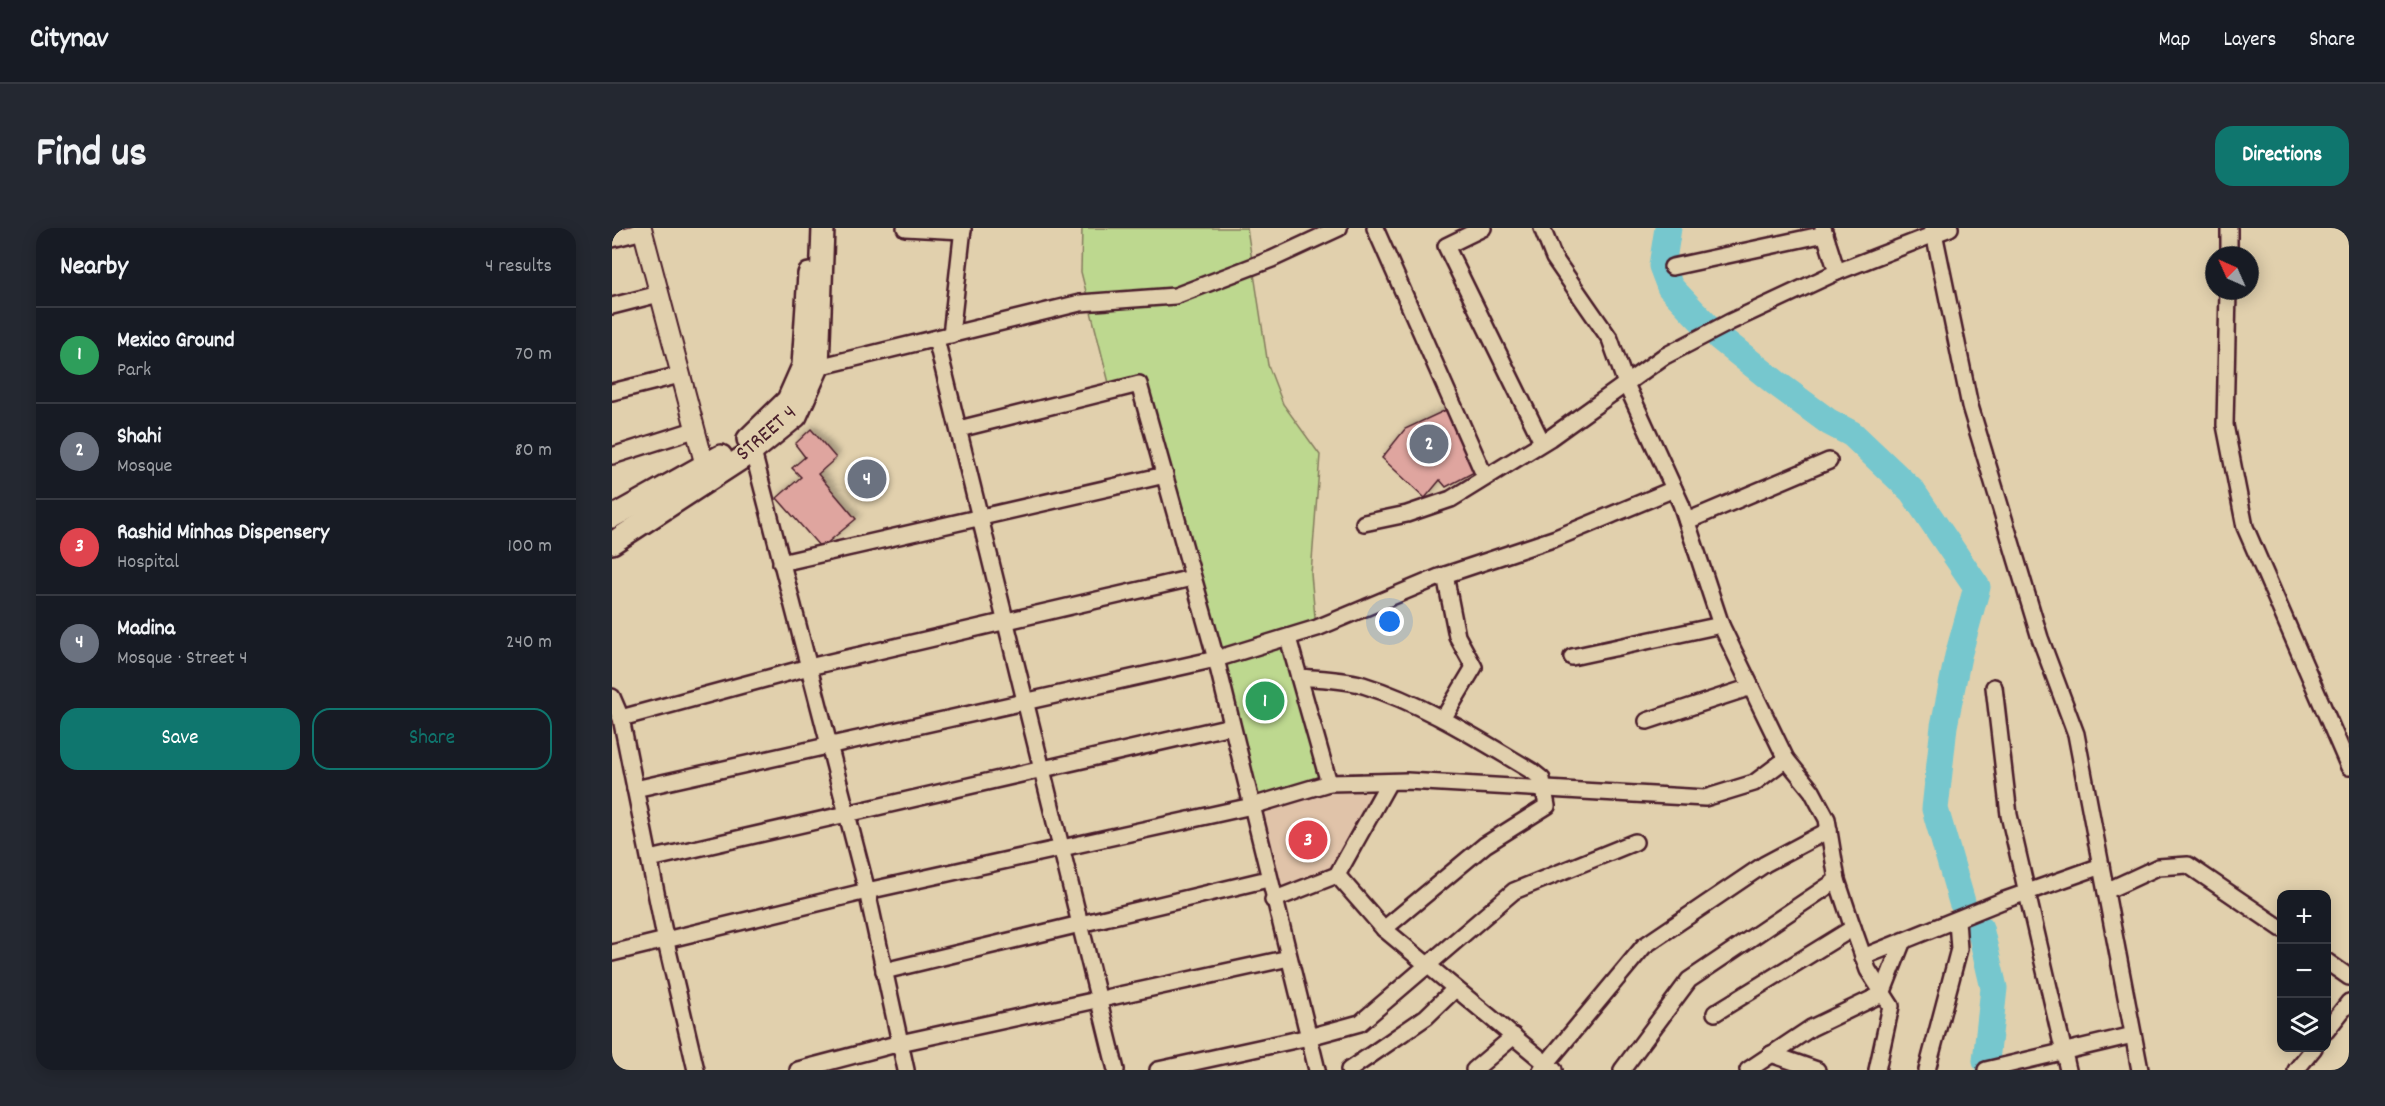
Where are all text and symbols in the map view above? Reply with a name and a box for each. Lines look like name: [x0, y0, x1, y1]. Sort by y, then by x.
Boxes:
text: Citynav: [30, 21, 108, 61]
text: Map: [2159, 26, 2190, 56]
text: Layers: [2223, 26, 2276, 56]
text: Share: [2309, 26, 2355, 56]
text: Find us: [36, 126, 147, 186]
button: Directions: [2215, 126, 2349, 186]
north arrow: [2205, 246, 2259, 300]
text: Nearby: [60, 249, 128, 286]
text: 4 results: [485, 253, 552, 281]
text: Mexico Ground: [117, 326, 234, 357]
text: 1: [77, 341, 82, 369]
text: 70 m: [515, 341, 552, 369]
text: Park: [117, 357, 151, 385]
street label: STREET 4: [730, 399, 804, 469]
text: Shahi: [117, 422, 161, 453]
pin: 2: [1410, 422, 1448, 466]
text: 2: [75, 437, 84, 465]
text: 80 m: [515, 437, 552, 465]
text: Mosque: [117, 453, 172, 481]
pin: 4: [848, 456, 886, 502]
text: Rashid Minhas Dispensery: [117, 518, 329, 549]
text: 3: [75, 533, 84, 561]
text: 100 m: [508, 533, 552, 561]
text: Hospital: [117, 549, 179, 577]
your location: [1375, 607, 1404, 636]
text: Madina: [117, 614, 175, 645]
text: 4: [75, 629, 84, 657]
text: 240 m: [506, 629, 552, 657]
text: Mosque · Street 4: [117, 645, 248, 673]
pin: 1: [1246, 678, 1284, 724]
button: Save: [60, 708, 300, 770]
button: Share: [312, 708, 552, 770]
pin: 3: [1288, 818, 1328, 862]
map controls: [2277, 890, 2331, 1052]
button: +: [2277, 890, 2331, 944]
button: −: [2277, 944, 2331, 998]
button: layers: [2277, 998, 2331, 1052]

